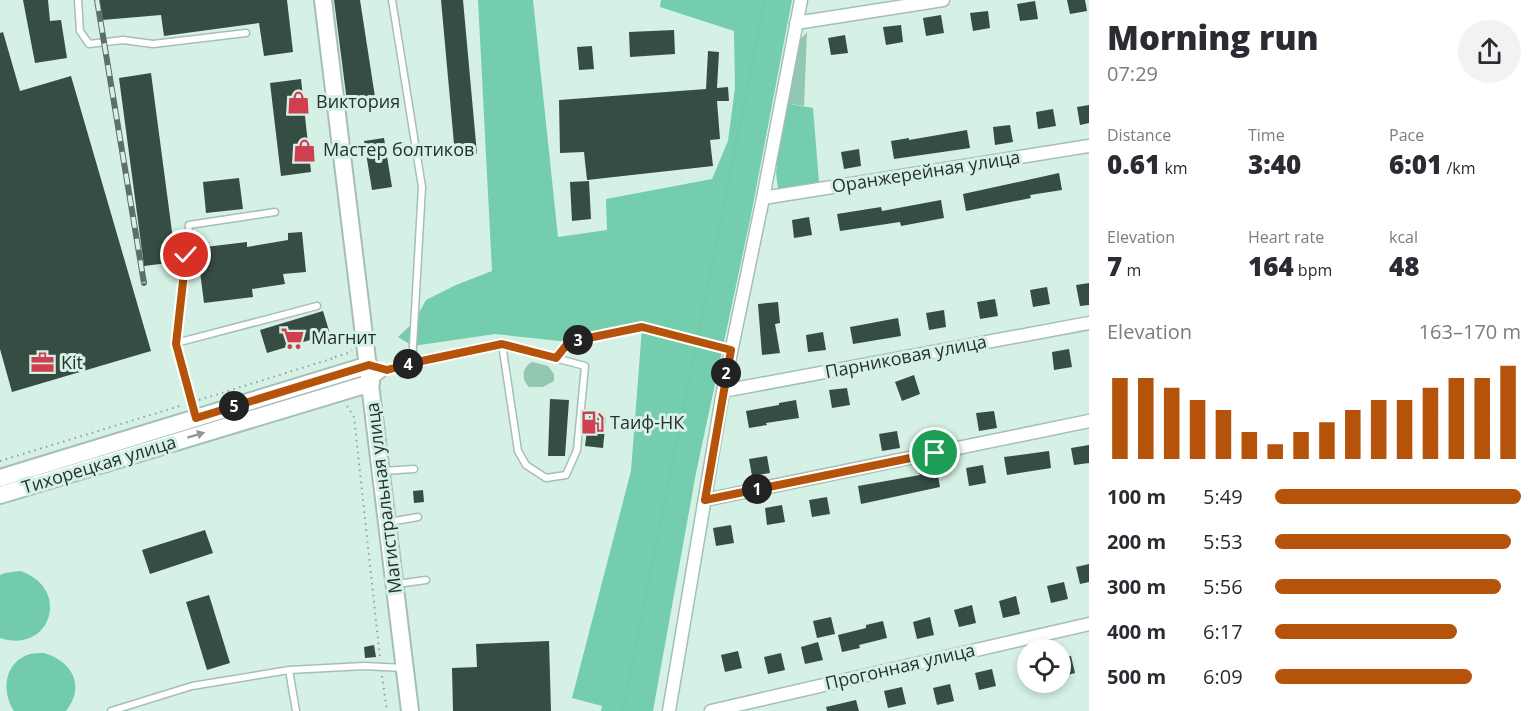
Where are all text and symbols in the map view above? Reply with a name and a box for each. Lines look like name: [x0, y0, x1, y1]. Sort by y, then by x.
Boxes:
text: Morning run: [1107, 15, 1319, 60]
button: share: [1458, 20, 1521, 83]
text: 07:29: [1107, 60, 1158, 87]
shop icon: Виктория: [285, 89, 311, 115]
place label: Виктория: [316, 89, 400, 113]
text: Distance: [1107, 124, 1171, 146]
text: Time: [1248, 124, 1285, 146]
text: Pace: [1389, 124, 1424, 146]
shop icon: Мастер болтиков: [292, 137, 318, 163]
place label: Мастер болтиков: [323, 137, 474, 161]
street label: Оранжерейная улица: [830, 144, 1022, 198]
text: 0.61: [1107, 146, 1160, 182]
text: 3:40: [1248, 146, 1301, 182]
text: 6:01: [1389, 146, 1442, 182]
text: km: [1160, 157, 1188, 179]
text: /km: [1442, 157, 1475, 179]
text: Elevation: [1107, 226, 1175, 248]
text: Heart rate: [1248, 226, 1324, 248]
text: kcal: [1389, 226, 1418, 248]
pin: [160, 229, 211, 280]
icon: check: [169, 238, 202, 271]
text: 7: [1107, 248, 1122, 284]
text: 164: [1248, 248, 1294, 284]
text: 48: [1389, 248, 1419, 284]
text: m: [1122, 259, 1141, 281]
text: bpm: [1294, 259, 1332, 281]
text: Elevation: [1107, 318, 1192, 345]
text: 163–170 m: [1419, 318, 1521, 345]
supermarket icon: Магнит: [280, 325, 306, 351]
place label: Магнит: [311, 325, 377, 349]
pin: 3: [563, 325, 593, 355]
text: 3: [573, 329, 583, 351]
street label: Парниковая улица: [823, 329, 989, 383]
pin: 4: [393, 349, 423, 379]
office icon: Kit: [30, 350, 56, 376]
place label: Kit: [61, 350, 83, 374]
text: 4: [403, 353, 413, 375]
pin: 2: [711, 358, 741, 388]
text: 2: [721, 362, 731, 384]
pin: 5: [219, 391, 249, 421]
text: 5: [229, 395, 239, 417]
street label: Магистральная улица: [359, 401, 407, 595]
fuel station icon: Таиф-НК: [579, 410, 605, 436]
place label: Таиф-НК: [610, 410, 684, 434]
pin: [909, 427, 960, 478]
street label: Тихорецкая улица: [19, 429, 179, 499]
one-way arrow: [187, 430, 205, 439]
icon: arrive: [918, 436, 951, 469]
pin: 1: [742, 474, 772, 504]
text: 1: [752, 478, 762, 500]
text: 100 m: [1107, 483, 1166, 510]
text: 5:49: [1203, 483, 1243, 510]
text: 200 m: [1107, 528, 1166, 555]
text: 5:53: [1203, 528, 1243, 555]
text: 300 m: [1107, 573, 1166, 600]
text: 5:56: [1203, 573, 1243, 600]
text: 400 m: [1107, 618, 1166, 645]
text: 6:17: [1203, 618, 1243, 645]
street label: Прогонная улица: [823, 637, 977, 695]
map controls: [1017, 639, 1071, 693]
button: locate: [1017, 639, 1071, 693]
text: 500 m: [1107, 663, 1166, 690]
text: 6:09: [1203, 663, 1243, 690]

